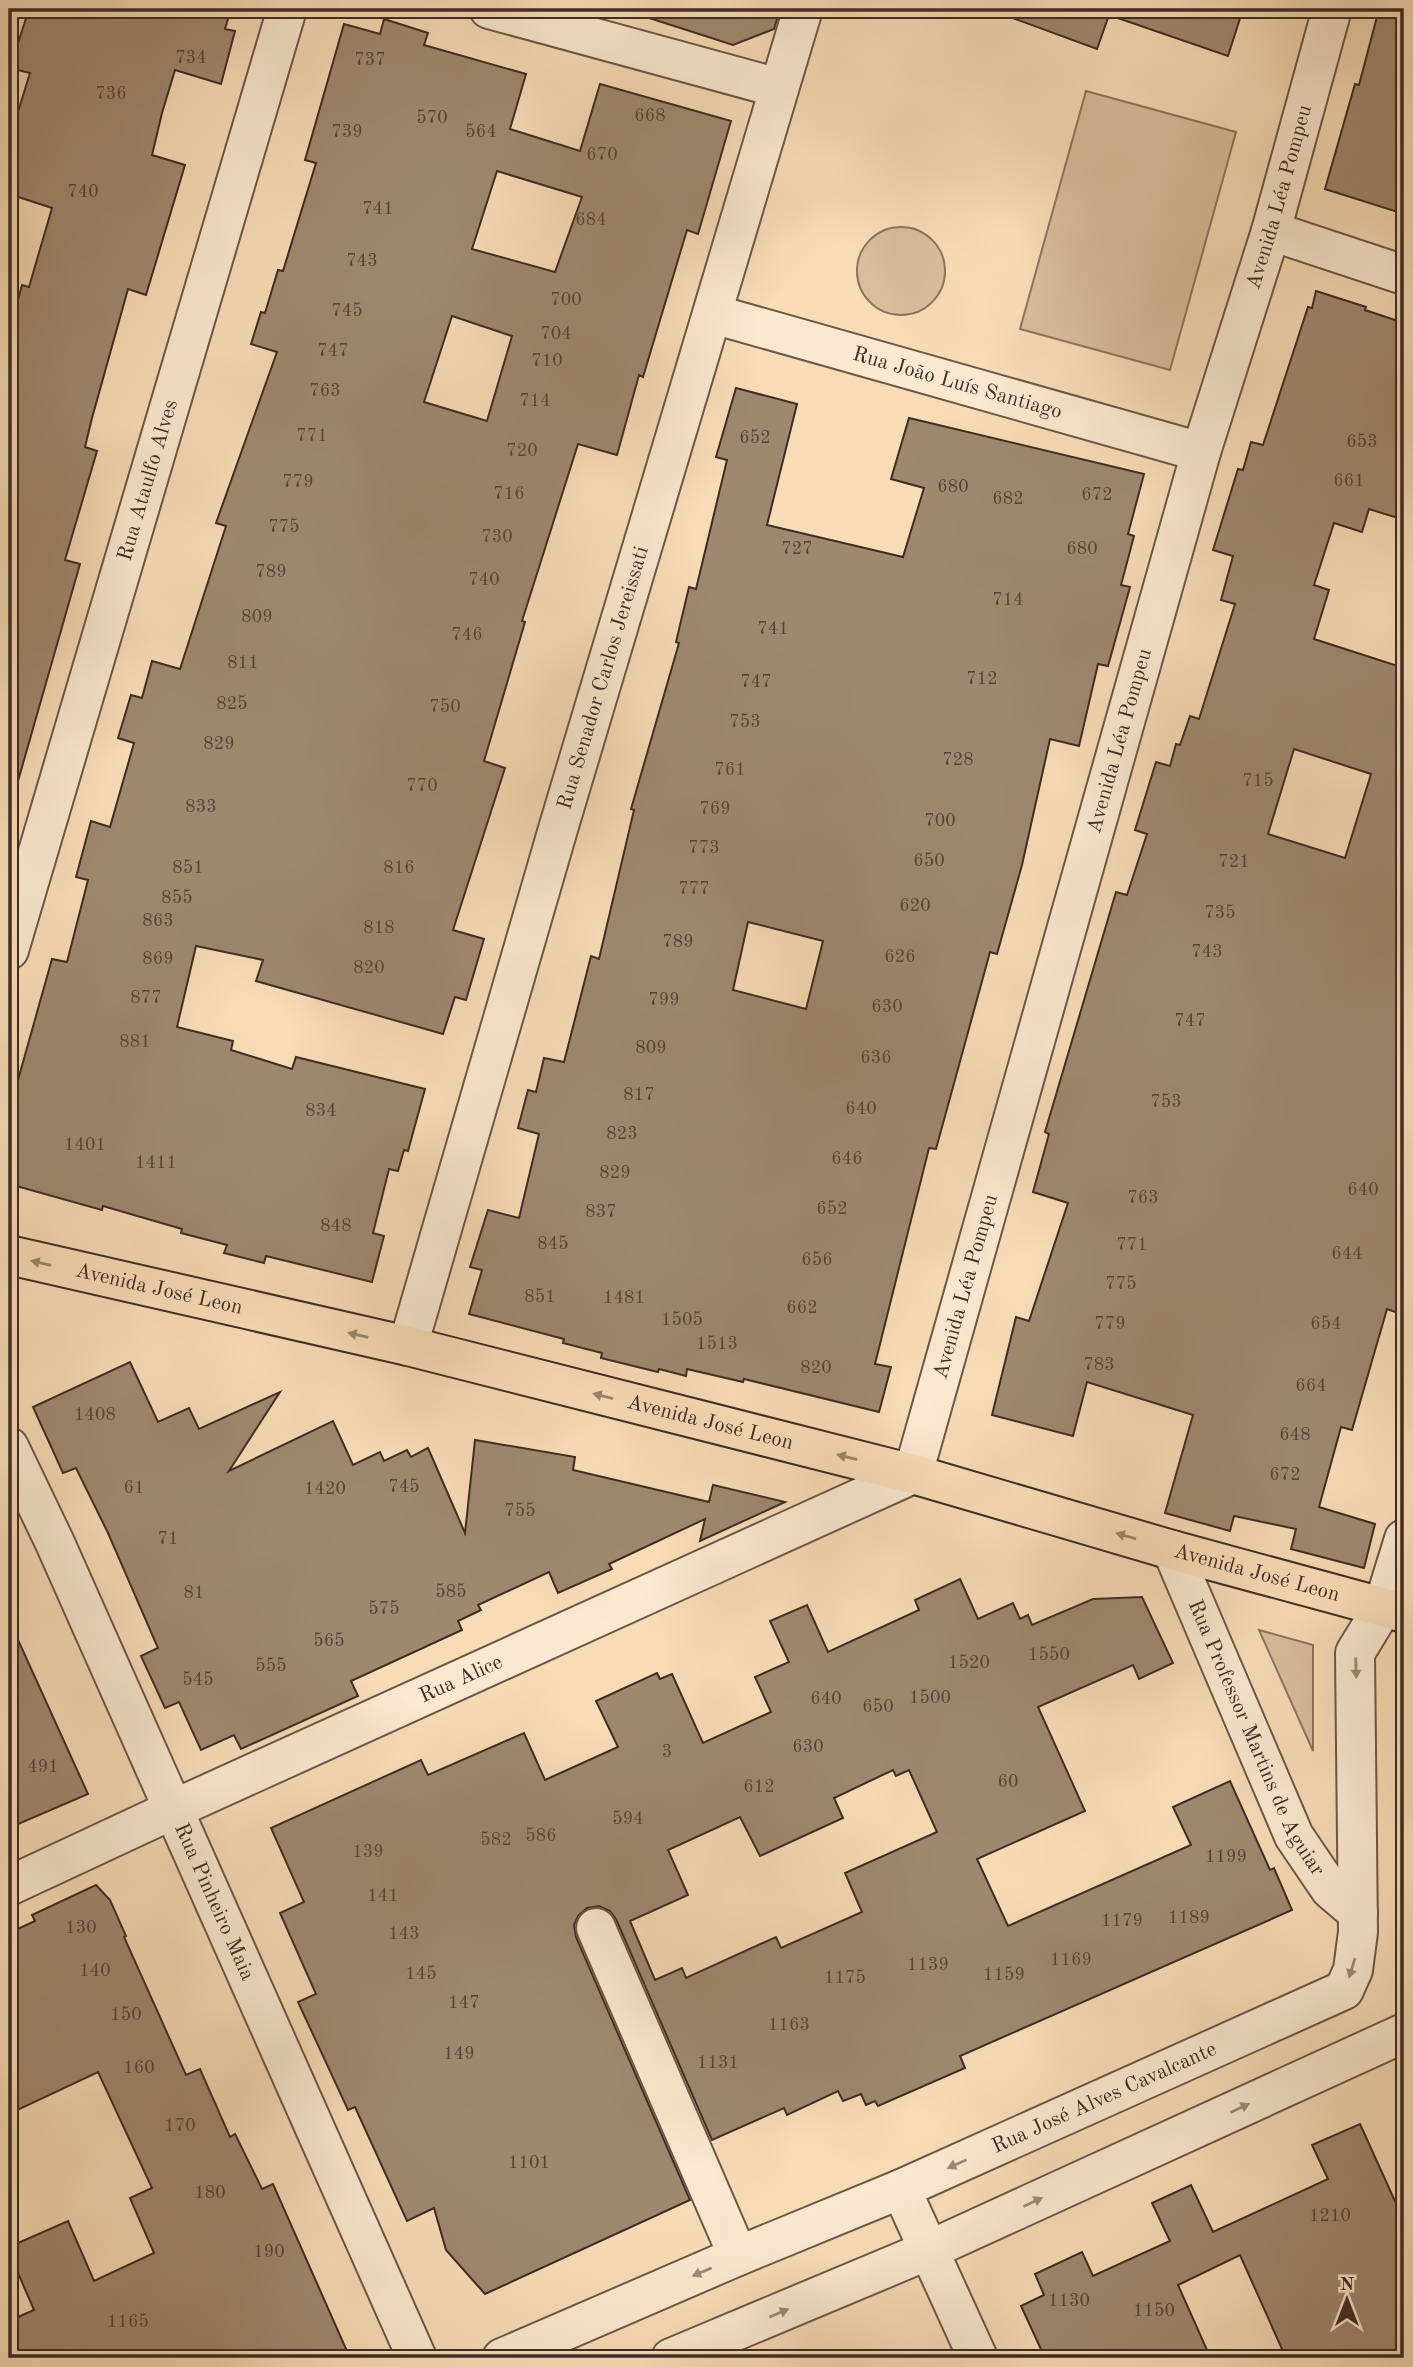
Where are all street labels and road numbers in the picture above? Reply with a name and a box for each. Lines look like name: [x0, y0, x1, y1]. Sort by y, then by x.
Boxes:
street label: Avenida Léa Pompeu: [1243, 103, 1316, 292]
street label: Rua João Luís Santiago: [850, 344, 1065, 423]
street label: Rua Ataulfo Alves: [114, 397, 182, 563]
street label: Rua Senador Carlos Jereissati: [554, 544, 652, 812]
street label: Avenida Léa Pompeu: [1084, 646, 1156, 836]
street label: Avenida Léa Pompeu: [930, 1192, 1002, 1381]
street label: Avenida José Leon: [74, 1260, 245, 1318]
street label: Avenida José Leon: [625, 1391, 796, 1454]
street label: Avenida José Leon: [1172, 1541, 1342, 1606]
street label: Rua Professor Martins de Aguiar: [1184, 1597, 1329, 1880]
street label: Rua Alice: [416, 1651, 506, 1707]
street label: Rua Pinheiro Maia: [170, 1820, 258, 1984]
street label: Rua José Alves Cavalcante: [989, 2038, 1220, 2157]

